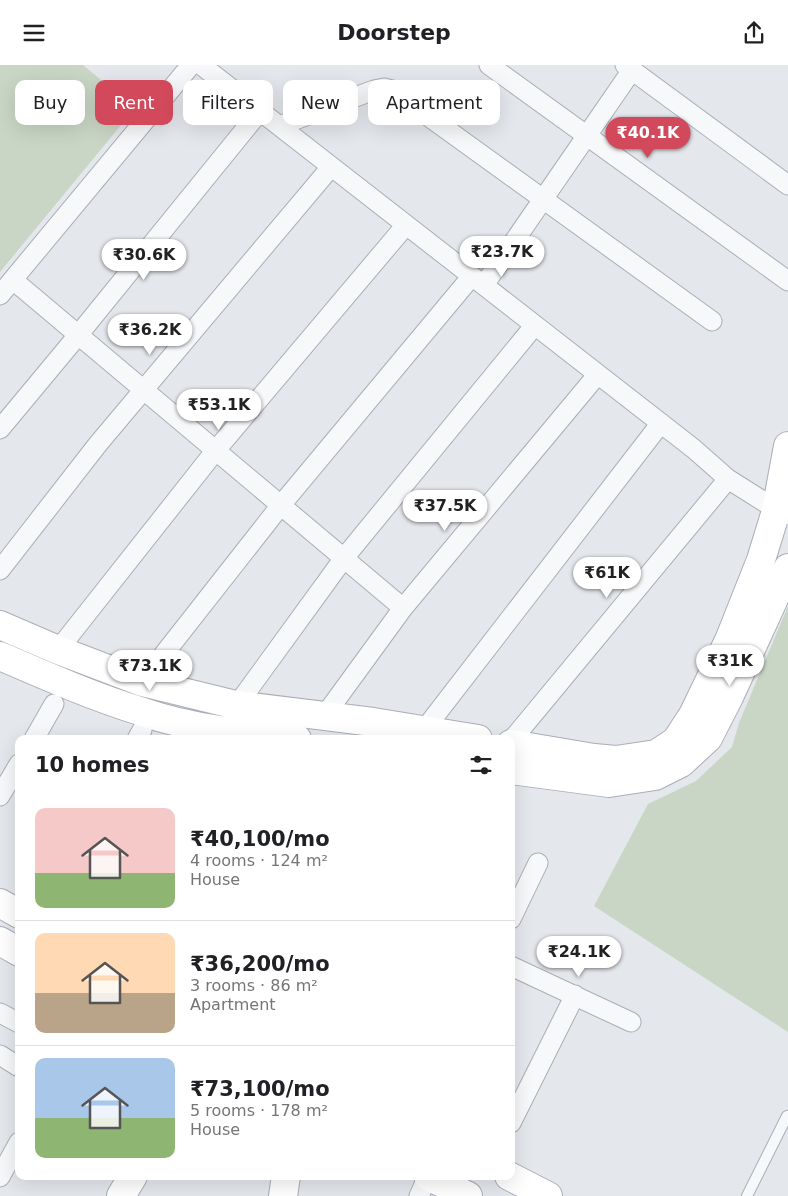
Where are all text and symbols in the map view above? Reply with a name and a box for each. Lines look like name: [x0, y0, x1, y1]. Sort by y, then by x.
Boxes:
icon: menu: [20, 19, 48, 47]
icon: share: [740, 19, 768, 47]
text: Doorstep: [337, 20, 451, 45]
chip: Buy: [15, 80, 85, 125]
chip: Rent: [95, 80, 173, 125]
chip: Filters: [183, 80, 273, 125]
chip: New: [283, 80, 358, 125]
chip: Apartment: [368, 80, 500, 125]
pin: ₹40.1K: [607, 117, 689, 159]
text: ₹40.1K: [616, 123, 680, 142]
pin: ₹23.7K: [461, 235, 543, 278]
pin: ₹30.6K: [103, 239, 185, 281]
text: ₹23.7K: [470, 242, 534, 261]
text: ₹30.6K: [112, 245, 176, 264]
pin: ₹36.2K: [109, 313, 191, 356]
text: ₹36.2K: [118, 320, 182, 339]
pin: ₹53.1K: [178, 389, 260, 431]
text: ₹53.1K: [187, 395, 251, 414]
pin: ₹37.5K: [404, 489, 486, 532]
text: ₹37.5K: [413, 496, 477, 515]
pin: ₹61K: [577, 557, 637, 599]
text: ₹61K: [584, 563, 630, 582]
pin: ₹31K: [700, 645, 760, 687]
pin: ₹73.1K: [109, 649, 191, 692]
text: ₹31K: [707, 651, 753, 670]
text: ₹73.1K: [118, 656, 182, 675]
icon: filters: [467, 751, 495, 779]
text: 10 homes: [35, 753, 150, 777]
text: ₹40,100/mo: [190, 827, 330, 851]
icon: home: [75, 828, 135, 888]
text: 4 rooms · 124 m²: [190, 851, 328, 870]
text: House: [190, 870, 240, 889]
pin: ₹24.1K: [538, 935, 620, 978]
text: ₹24.1K: [547, 942, 611, 961]
text: ₹36,200/mo: [190, 952, 330, 976]
icon: home: [75, 953, 135, 1013]
text: 3 rooms · 86 m²: [190, 976, 318, 995]
text: Apartment: [190, 995, 276, 1014]
text: ₹73,100/mo: [190, 1077, 330, 1101]
icon: home: [75, 1078, 135, 1138]
text: 5 rooms · 178 m²: [190, 1101, 328, 1120]
text: House: [190, 1120, 240, 1139]

